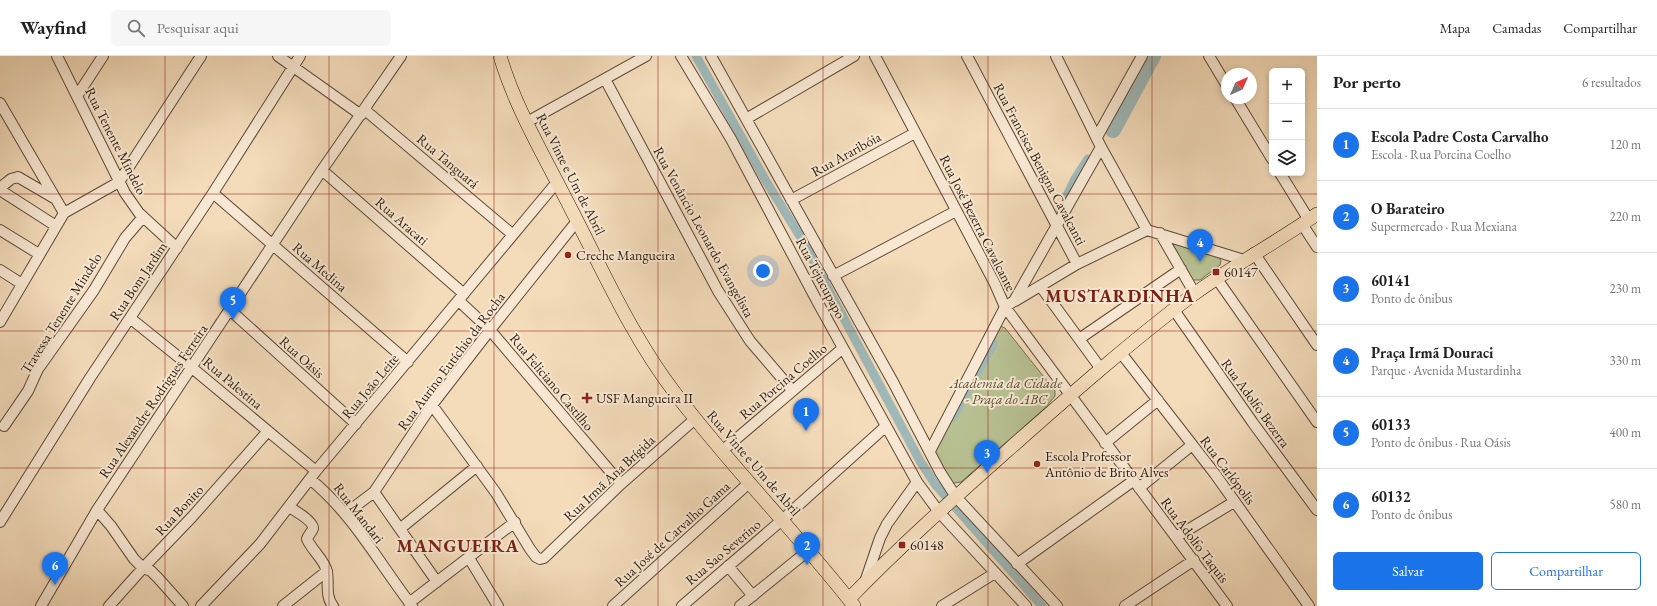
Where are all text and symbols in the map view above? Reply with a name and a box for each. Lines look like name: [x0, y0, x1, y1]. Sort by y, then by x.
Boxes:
search box: [111, 10, 391, 46]
text: Wayfind: [20, 15, 87, 40]
icon: search: [125, 17, 147, 39]
text: Pesquisar aqui: [157, 18, 239, 37]
text: Mapa: [1440, 19, 1470, 37]
text: Camadas: [1492, 19, 1541, 37]
text: Compartilhar: [1563, 19, 1637, 37]
north arrow: [1221, 68, 1257, 104]
map controls: [1269, 68, 1305, 176]
button: +: [1269, 68, 1305, 104]
text: Por perto: [1333, 71, 1401, 93]
text: 6 resultados: [1582, 74, 1641, 91]
street label: Rua Francisca Benigna Cavalcanti: [990, 80, 1091, 249]
street label: Rua Tenente Mindelo: [81, 84, 151, 198]
button: −: [1269, 104, 1305, 140]
street label: Rua Vinte e Um de Abril: [532, 110, 610, 239]
street label: Rua Araribóia: [808, 127, 884, 181]
text: Escola Padre Costa Carvalho: [1371, 127, 1549, 146]
street label: Rua Tanguará: [413, 130, 483, 193]
text: 1: [1343, 136, 1349, 153]
text: 120 m: [1610, 136, 1641, 153]
button: layers: [1269, 140, 1305, 176]
street label: Rua Venâncio Leonardo Evangelista: [649, 143, 759, 321]
text: Escola · Rua Porcina Coelho: [1371, 146, 1511, 163]
street label: Rua José Bezerra Cavalcante: [936, 152, 1020, 295]
street label: Rua Aracati: [372, 193, 433, 249]
text: O Barateiro: [1371, 199, 1445, 218]
text: 2: [1343, 208, 1349, 225]
text: 220 m: [1610, 208, 1641, 225]
text: Supermercado · Rua Mexiana: [1371, 218, 1517, 235]
pin: 4: [1187, 229, 1213, 262]
street label: Rua Tejucupapo: [792, 234, 850, 322]
street label: Rua Bom Jardim: [105, 238, 171, 324]
street label: Rua Medina: [289, 238, 351, 296]
place label: Creche Mangueira: [576, 246, 675, 264]
street label: Travessa Tenente Mindelo: [16, 249, 106, 377]
marker: Creche Mangueira: [563, 250, 573, 260]
your location: [753, 261, 773, 281]
place label: 60147: [1224, 263, 1258, 281]
marker: 60147: [1211, 267, 1221, 277]
text: 60141: [1371, 271, 1411, 290]
text: 3: [1343, 280, 1349, 297]
text: 230 m: [1610, 280, 1641, 297]
district label: MUSTARDINHA: [1045, 284, 1195, 307]
pin: 5: [220, 287, 246, 320]
street label: Rua Aurino Eutíchio da Rocha: [393, 288, 509, 434]
text: Ponto de ônibus: [1371, 290, 1452, 307]
street label: Rua Alexandre Rodrigues Ferreira: [95, 320, 212, 481]
street label: Rua Feliciano Castilho: [506, 329, 598, 435]
street label: Rua Oásis: [276, 332, 329, 382]
street label: Rua Porcina Coelho: [735, 339, 831, 423]
text: Praça Irmã Douraci: [1371, 343, 1494, 362]
street label: Rua João Leite: [338, 349, 403, 422]
text: 4: [1343, 352, 1349, 369]
text: 330 m: [1610, 352, 1641, 369]
street label: Rua Palestina: [199, 353, 267, 413]
street label: Rua Adolfo Bezerra: [1218, 355, 1295, 451]
text: Parque · Avenida Mustardinha: [1371, 362, 1521, 379]
park label: Academia da Cidade - Praça do ABC: [949, 374, 1062, 408]
place label: USF Mangueira II: [596, 389, 693, 407]
marker: USF Mangueira II: [581, 392, 593, 404]
pin: 1: [793, 398, 819, 431]
street label: Rua Vinte e Um de Abril: [703, 406, 805, 520]
text: 60133: [1371, 415, 1411, 434]
text: 5: [1343, 424, 1349, 441]
text: 400 m: [1610, 424, 1641, 441]
street label: Rua Irmã Ana Brígida: [560, 431, 659, 525]
street label: Rua Carlópolis: [1196, 432, 1260, 508]
text: Ponto de ônibus · Rua Oásis: [1371, 434, 1511, 451]
pin: 3: [974, 440, 1000, 473]
place label: Escola Professor Antônio de Brito Alves: [1044, 447, 1169, 481]
marker: Escola Professor Antônio de Brito Alves: [1032, 459, 1042, 469]
street label: Rua José de Carvalho Gama: [610, 477, 734, 591]
street label: Rua Mandari: [330, 479, 389, 547]
street label: Rua Bonito: [151, 481, 207, 539]
text: 60132: [1371, 487, 1411, 506]
street label: Rua Adolfo Taquis: [1157, 494, 1233, 587]
text: 6: [1343, 496, 1349, 513]
text: 580 m: [1610, 496, 1641, 513]
text: Ponto de ônibus: [1371, 506, 1452, 523]
street label: Rua Sao Severino: [682, 515, 765, 589]
pin: 2: [794, 532, 820, 565]
district label: MANGUEIRA: [397, 534, 519, 557]
place label: 60148: [910, 536, 944, 554]
marker: 60148: [897, 540, 907, 550]
pin: 6: [42, 552, 68, 585]
button: Salvar: [1333, 552, 1483, 590]
button: Compartilhar: [1491, 552, 1641, 590]

